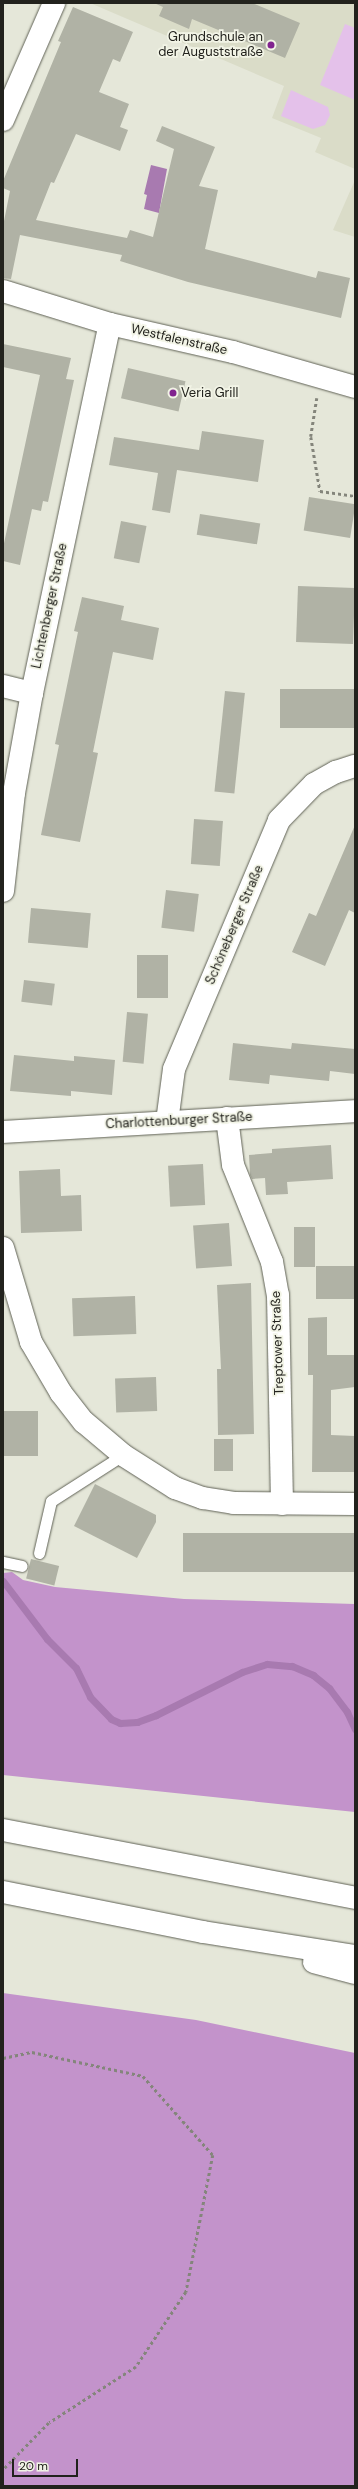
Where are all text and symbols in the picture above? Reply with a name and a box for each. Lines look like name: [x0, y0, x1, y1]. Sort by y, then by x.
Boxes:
place label: Grundschule an der Auguststraße: [158, 30, 263, 61]
marker: Grundschule an der Auguststraße: [266, 40, 276, 50]
street label: Westfalenstraße: [129, 321, 229, 359]
place label: Veria Grill: [181, 385, 238, 401]
marker: Veria Grill: [168, 388, 178, 398]
street label: Lichtenberger Straße: [29, 542, 71, 670]
street label: Schöneberger Straße: [203, 863, 267, 987]
street label: Charlottenburger Straße: [105, 1109, 253, 1133]
street label: Treptower Straße: [268, 1291, 288, 1395]
scale bar: [14, 2451, 80, 2477]
text: 20 m: [19, 2458, 48, 2474]

